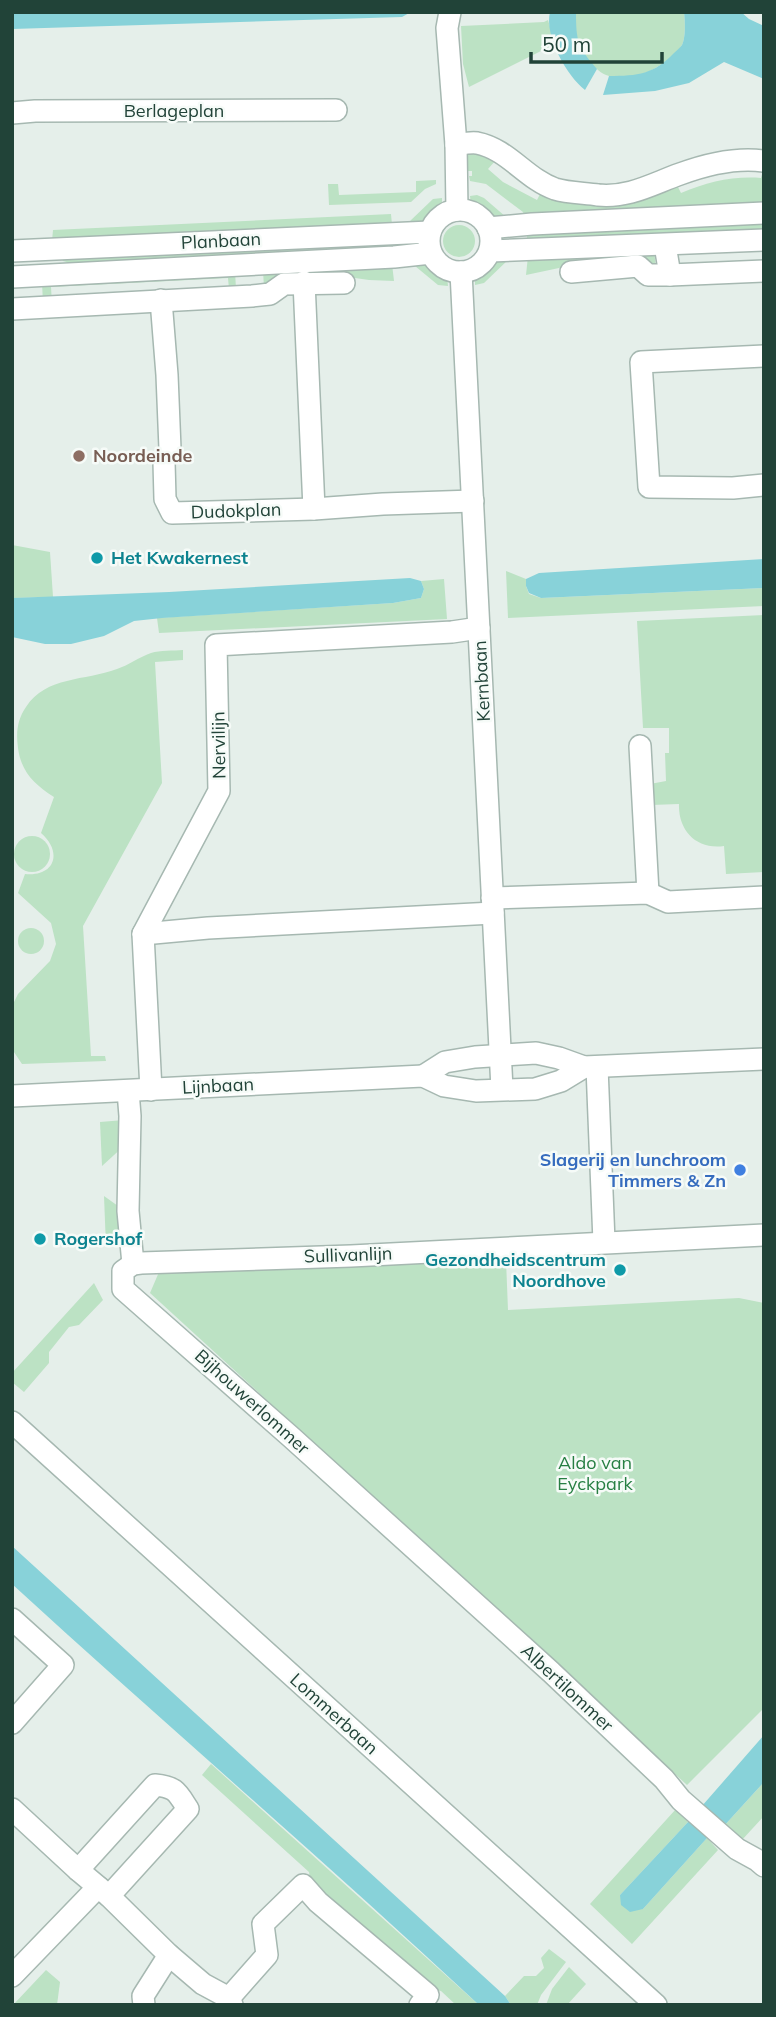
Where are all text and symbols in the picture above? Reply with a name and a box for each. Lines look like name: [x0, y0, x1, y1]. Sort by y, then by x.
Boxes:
scale bar: [531, 21, 662, 65]
text: 50 m: [542, 31, 591, 57]
street label: Berlageplan: [124, 99, 224, 122]
street label: Planbaan: [180, 227, 262, 254]
place label: Noordeinde: [93, 444, 193, 467]
marker: Noordeinde: [71, 448, 87, 464]
street label: Dudokplan: [190, 497, 282, 524]
place label: Het Kwakernest: [111, 546, 248, 569]
marker: Het Kwakernest: [89, 550, 105, 566]
street label: Kernbaan: [468, 640, 495, 722]
street label: Nervilijn: [206, 711, 231, 779]
street label: Lijnbaan: [181, 1072, 254, 1099]
place label: Slagerij en lunchroom Timmers & Zn: [540, 1148, 726, 1192]
marker: Slagerij en lunchroom Timmers & Zn: [732, 1162, 748, 1178]
place label: Rogershof: [54, 1227, 143, 1250]
marker: Rogershof: [32, 1231, 48, 1247]
street label: Sullivanlijn: [303, 1241, 393, 1268]
place label: Gezondheidscentrum Noordhove: [425, 1248, 606, 1292]
marker: Gezondheidscentrum Noordhove: [612, 1262, 628, 1278]
street label: Bijhouwerlommer: [190, 1344, 315, 1459]
park label: Aldo van Eyckpark: [557, 1451, 633, 1495]
street label: Albertilommer: [516, 1639, 619, 1737]
street label: Lommerbaan: [285, 1668, 383, 1759]

